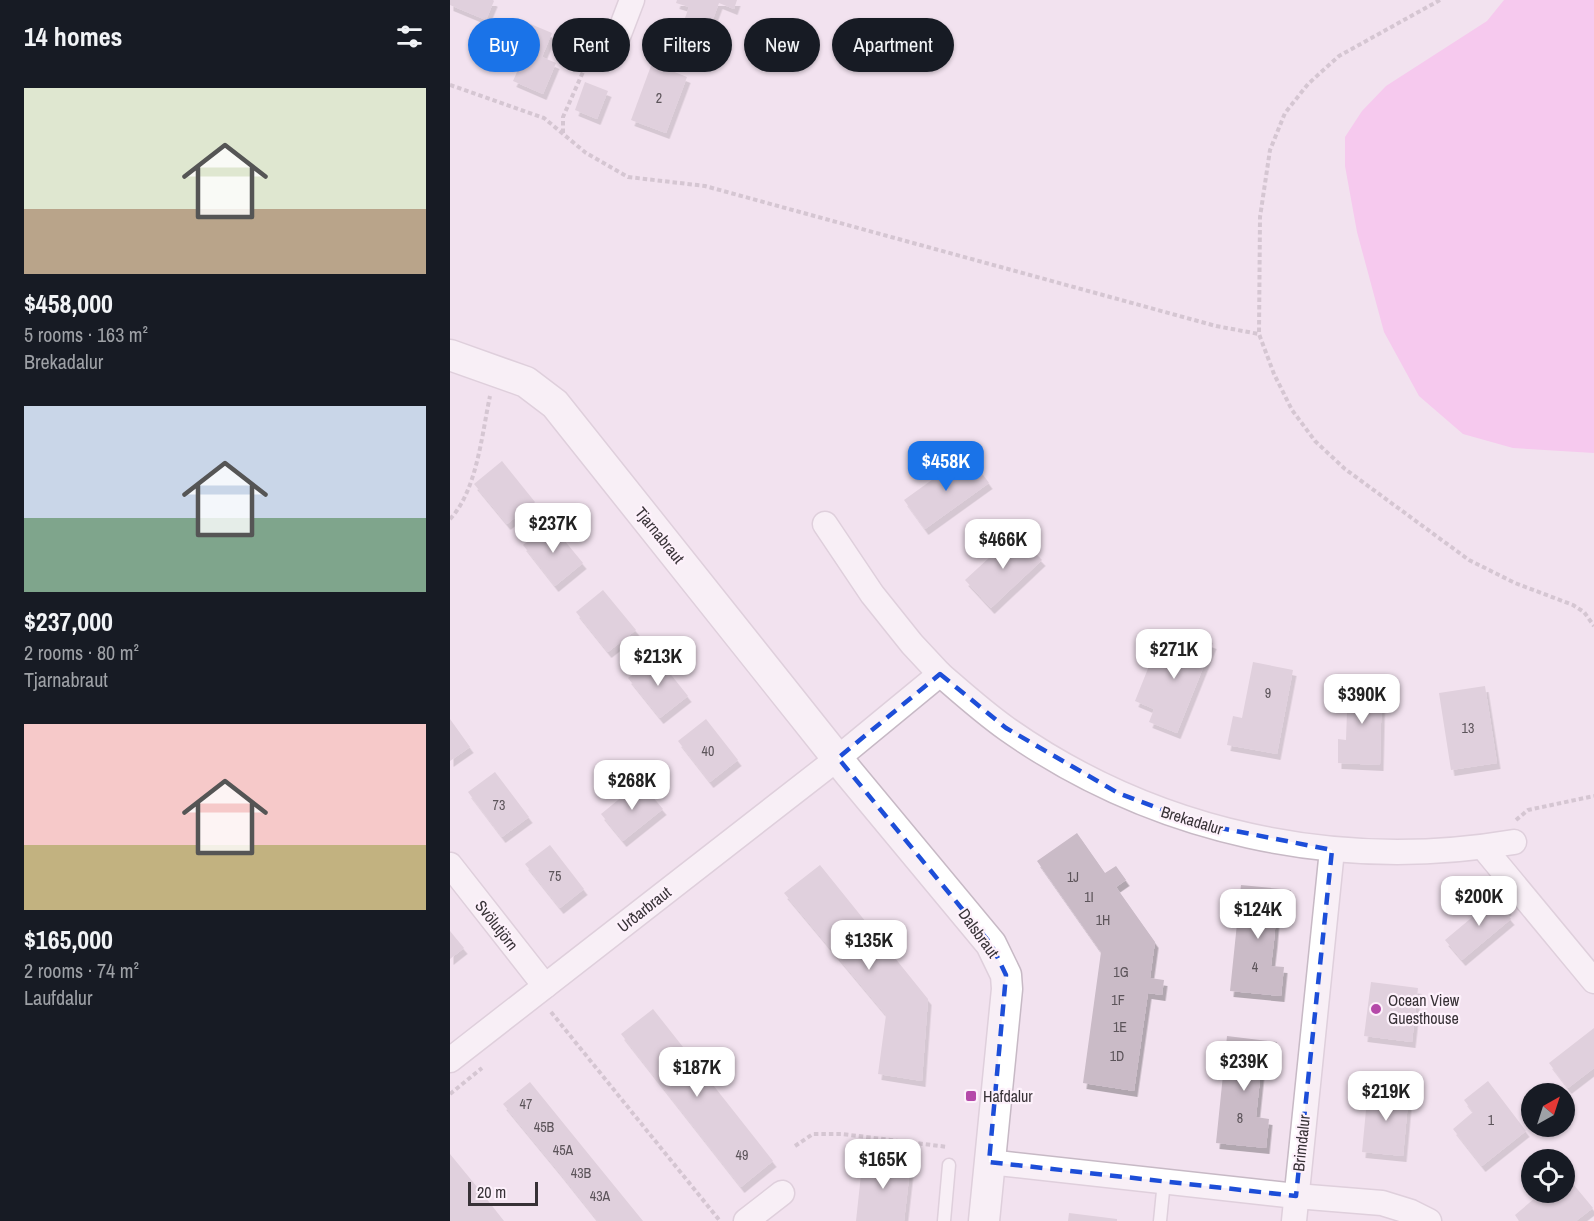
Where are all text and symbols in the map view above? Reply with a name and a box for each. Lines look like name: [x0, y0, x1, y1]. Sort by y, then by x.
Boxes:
chip: Buy: [468, 18, 540, 72]
chip: Rent: [552, 18, 630, 72]
chip: Filters: [642, 18, 732, 72]
chip: New: [744, 18, 820, 72]
chip: Apartment: [832, 18, 954, 72]
text: 14 homes: [24, 19, 122, 54]
icon: filters: [393, 20, 426, 53]
house number: 2: [656, 89, 662, 107]
icon: home: [171, 127, 279, 235]
text: $458,000: [24, 286, 113, 321]
text: 5 rooms · 163 m²: [24, 321, 148, 348]
text: Brekadalur: [24, 348, 103, 375]
pin: $458K: [904, 441, 988, 492]
icon: home: [171, 445, 279, 553]
text: $458K: [922, 447, 970, 474]
street label: Tjarnabraut: [630, 502, 690, 568]
pin: $237K: [511, 503, 595, 554]
text: $237K: [529, 509, 577, 536]
pin: $466K: [961, 519, 1045, 570]
text: $466K: [979, 525, 1027, 552]
text: $237,000: [24, 604, 113, 639]
pin: $271K: [1132, 629, 1216, 680]
text: $271K: [1150, 635, 1198, 662]
pin: $213K: [616, 636, 700, 687]
text: 2 rooms · 80 m²: [24, 639, 139, 666]
text: $213K: [634, 642, 682, 669]
text: Tjarnabraut: [24, 666, 108, 693]
pin: $390K: [1320, 674, 1404, 725]
text: $390K: [1338, 680, 1386, 707]
house number: 9: [1265, 684, 1271, 702]
house number: 13: [1462, 719, 1474, 737]
house number: 40: [702, 742, 714, 760]
pin: $268K: [590, 760, 674, 811]
icon: home: [171, 763, 279, 871]
text: $268K: [608, 766, 656, 793]
house number: 73: [493, 796, 505, 814]
street label: Brekadalur: [1158, 800, 1226, 840]
house number: 75: [549, 867, 561, 885]
house number: 1J: [1067, 868, 1079, 886]
pin: $200K: [1437, 876, 1521, 927]
street label: Urðarbraut: [613, 881, 676, 937]
text: $200K: [1455, 882, 1503, 909]
house number: 1I: [1084, 888, 1094, 906]
pin: $124K: [1216, 889, 1300, 940]
street label: Svölutjörn: [470, 895, 524, 955]
text: $124K: [1234, 895, 1282, 922]
street label: Dalsbraut: [954, 904, 1005, 962]
house number: 1H: [1096, 911, 1110, 929]
pin: $135K: [827, 920, 911, 971]
text: $165,000: [24, 922, 113, 957]
text: $135K: [845, 926, 893, 953]
text: 2 rooms · 74 m²: [24, 957, 139, 984]
house number: 4: [1252, 958, 1259, 976]
house number: 1G: [1113, 963, 1129, 981]
text: Laufdalur: [24, 984, 92, 1011]
place label: Ocean View Guesthouse: [1388, 989, 1460, 1029]
house number: 1F: [1111, 991, 1125, 1009]
marker: Ocean View Guesthouse: [1369, 1002, 1383, 1016]
house number: 1E: [1113, 1018, 1127, 1036]
pin: $239K: [1202, 1041, 1286, 1092]
pin: $187K: [655, 1047, 739, 1098]
house number: 1D: [1110, 1047, 1124, 1065]
text: $239K: [1220, 1047, 1268, 1074]
text: $187K: [673, 1053, 721, 1080]
pin: $219K: [1344, 1071, 1428, 1122]
text: $219K: [1362, 1077, 1410, 1104]
north arrow: [1521, 1083, 1575, 1137]
map controls: [1521, 1083, 1575, 1203]
place label: Hafdalur: [983, 1085, 1033, 1107]
marker: Hafdalur: [964, 1089, 978, 1103]
house number: 47: [520, 1095, 532, 1113]
house number: 8: [1237, 1109, 1243, 1127]
house number: 1: [1488, 1111, 1495, 1129]
street label: Brimdalur: [1287, 1113, 1315, 1172]
house number: 45B: [534, 1118, 555, 1136]
pin: $165K: [841, 1139, 925, 1190]
house number: 45A: [553, 1141, 574, 1159]
text: $165K: [859, 1145, 907, 1172]
house number: 49: [736, 1146, 748, 1164]
button: locate: [1521, 1149, 1575, 1203]
house number: 43B: [571, 1164, 592, 1182]
scale bar: [468, 1179, 538, 1206]
text: 20 m: [477, 1181, 506, 1203]
house number: 43A: [590, 1187, 611, 1205]

